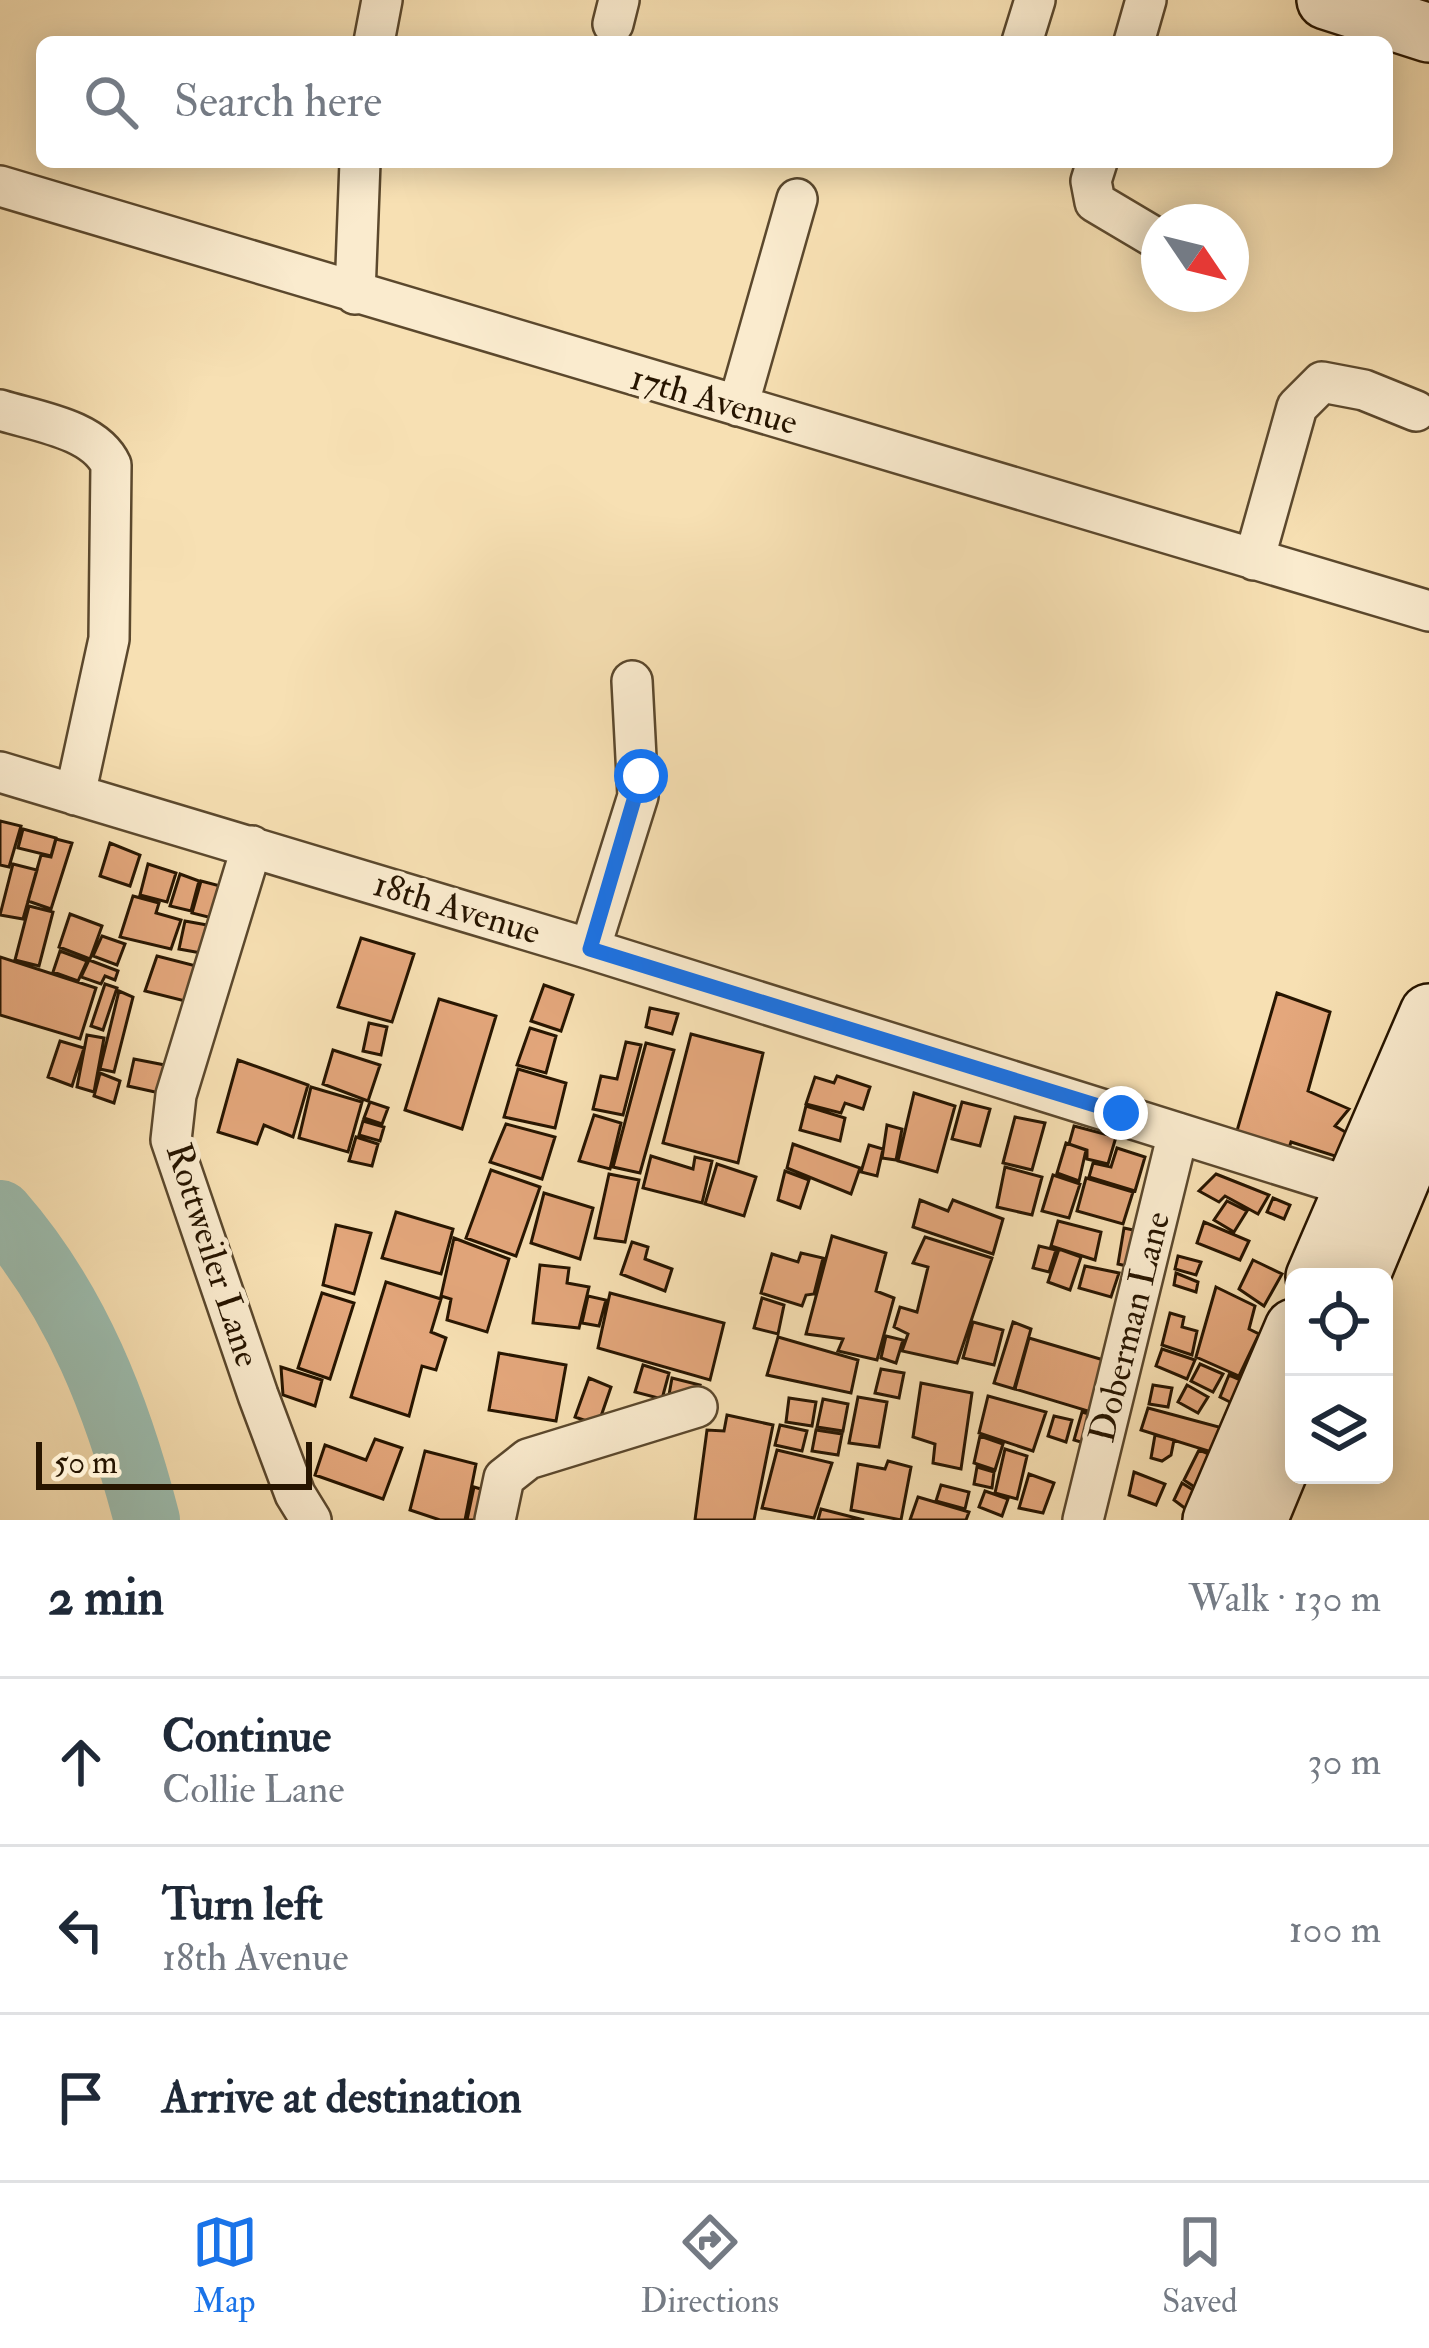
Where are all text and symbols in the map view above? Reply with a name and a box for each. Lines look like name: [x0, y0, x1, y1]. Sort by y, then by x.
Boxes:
search box: [36, 36, 1393, 168]
icon: search: [78, 69, 144, 135]
text: Search here: [174, 74, 382, 130]
north arrow: [1141, 204, 1249, 312]
street label: 17th Avenue: [625, 355, 803, 445]
route start: [614, 749, 668, 803]
street label: 18th Avenue: [368, 861, 546, 955]
route end: [1094, 1086, 1148, 1140]
street label: Rottweiler Lane: [156, 1138, 270, 1372]
street label: Doberman Lane: [1080, 1207, 1180, 1447]
map controls: [1285, 1268, 1393, 1484]
button: locate: [1285, 1268, 1393, 1376]
button: layers: [1285, 1376, 1393, 1484]
scale bar: [36, 1436, 312, 1489]
text: 50 m: [54, 1442, 118, 1483]
text: 2 min: [48, 1566, 164, 1630]
text: Walk · 130 m: [1189, 1574, 1381, 1623]
text: Continue: [162, 1709, 331, 1765]
icon: ahead: [48, 1729, 114, 1795]
text: 30 m: [1308, 1737, 1381, 1786]
text: Collie Lane: [162, 1765, 345, 1814]
text: Turn left: [162, 1877, 323, 1933]
icon: left: [48, 1897, 114, 1963]
text: 100 m: [1289, 1905, 1381, 1954]
text: 18th Avenue: [162, 1933, 348, 1982]
icon: arrive: [48, 2065, 114, 2131]
text: Arrive at destination: [162, 2070, 522, 2126]
tab: Map: [192, 2209, 258, 2322]
tab: Directions: [641, 2209, 779, 2322]
tab: Saved: [1162, 2209, 1237, 2322]

